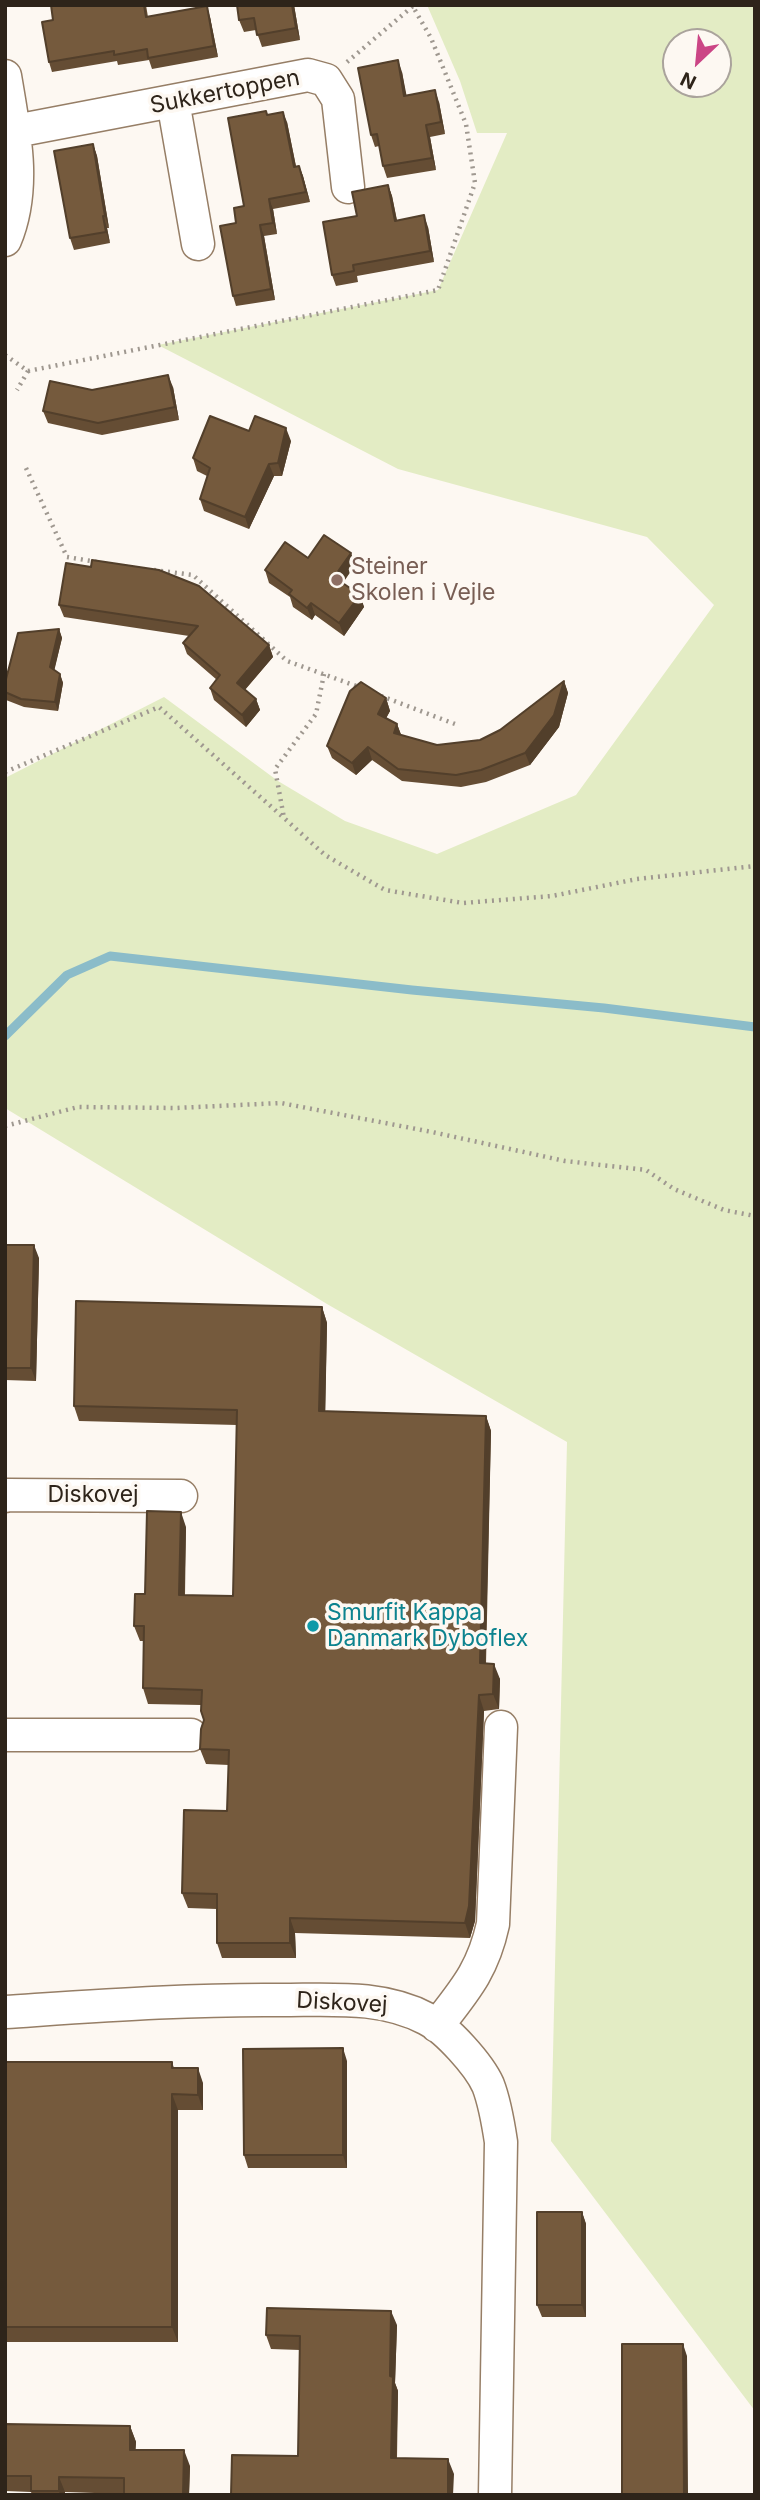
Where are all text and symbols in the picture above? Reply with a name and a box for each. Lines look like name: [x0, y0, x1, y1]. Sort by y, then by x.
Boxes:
north arrow: [662, 28, 732, 98]
street label: Sukkertoppen: [148, 64, 302, 120]
text: N: [677, 67, 700, 94]
place label: Steiner Skolen i Vejle: [351, 553, 495, 607]
marker: Steiner Skolen i Vejle: [329, 572, 345, 588]
street label: Diskovej: [47, 1481, 139, 1509]
place label: Smurfit Kappa Danmark Dyboflex: [327, 1599, 528, 1653]
marker: Smurfit Kappa Danmark Dyboflex: [305, 1618, 321, 1634]
street label: Diskovej: [296, 1987, 388, 2019]

